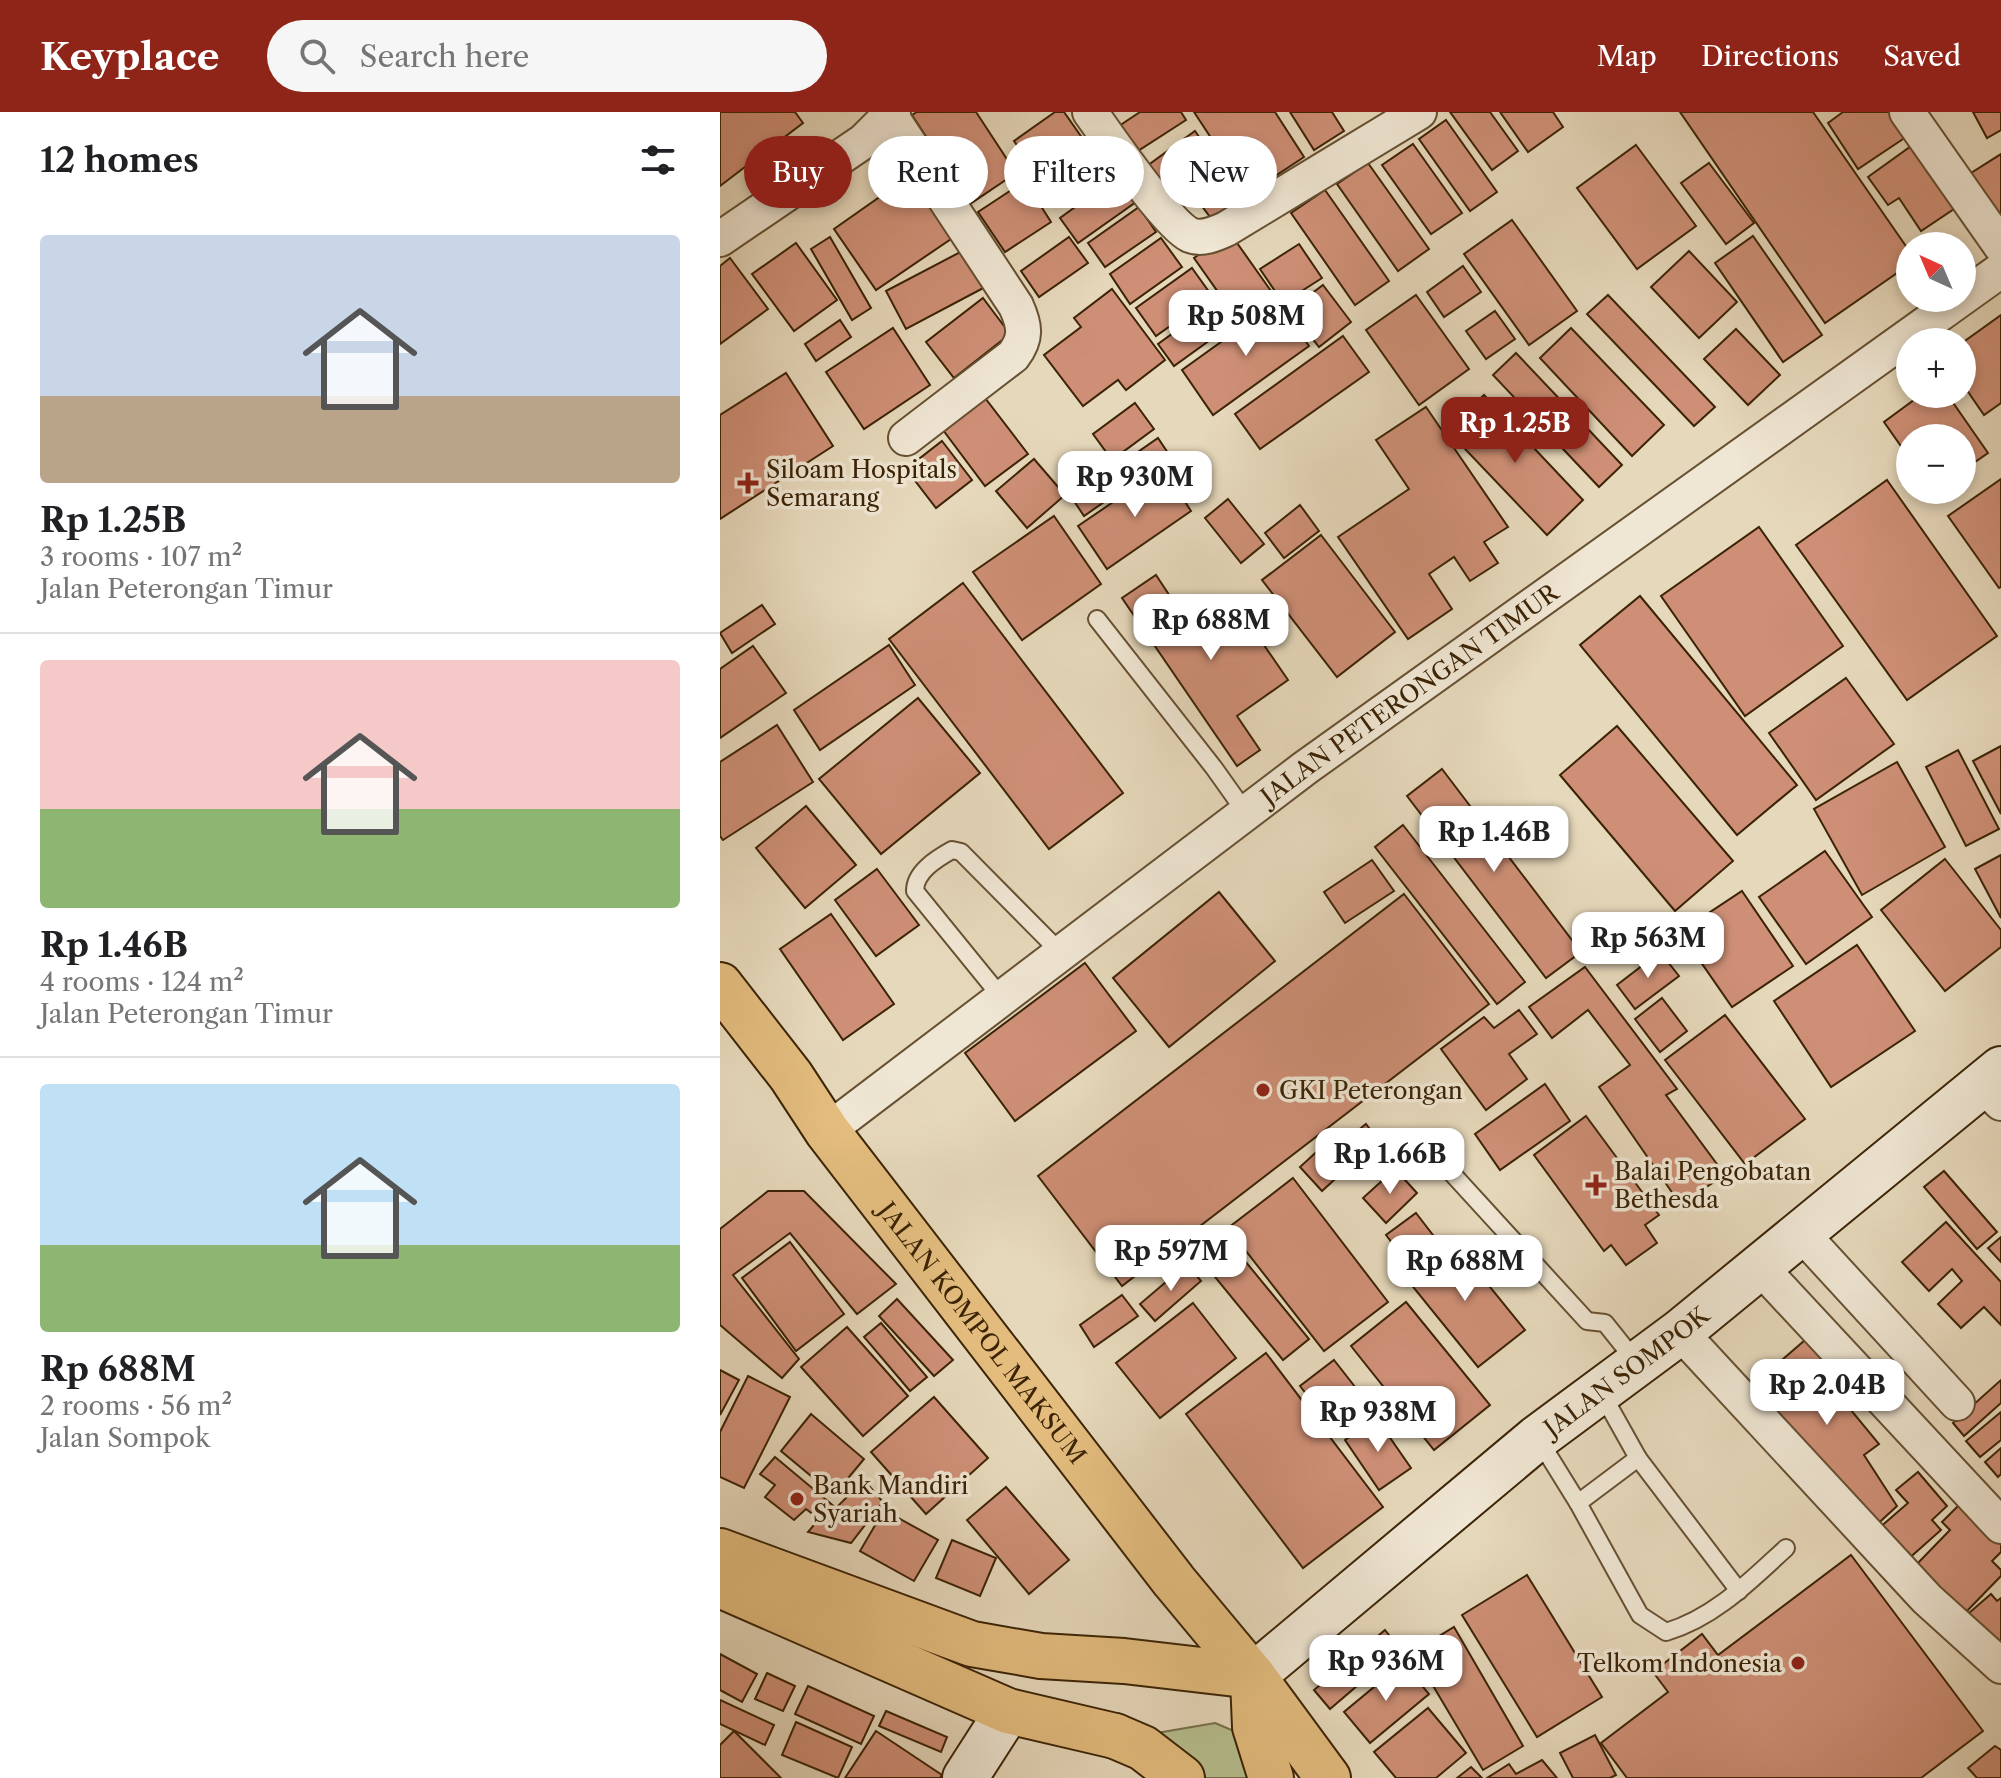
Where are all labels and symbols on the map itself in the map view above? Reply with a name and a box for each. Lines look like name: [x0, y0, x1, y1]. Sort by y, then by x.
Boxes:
north arrow: [1896, 232, 1976, 312]
pin: Rp 508M: [1172, 290, 1320, 358]
pin: Rp 1.25B: [1432, 397, 1598, 465]
pin: Rp 930M: [1061, 451, 1209, 519]
place label: Siloam Hospitals Semarang: [766, 455, 957, 512]
marker: Siloam Hospitals Semarang: [737, 472, 759, 494]
street label: JALAN PETERONGAN TIMUR: [1252, 576, 1565, 813]
pin: Rp 688M: [1137, 594, 1285, 662]
pin: Rp 1.46B: [1411, 806, 1577, 874]
pin: Rp 563M: [1574, 912, 1722, 980]
place label: GKI Peterongan: [1279, 1076, 1463, 1105]
marker: GKI Peterongan: [1254, 1081, 1272, 1099]
pin: Rp 1.66B: [1307, 1128, 1473, 1196]
place label: Balai Pengobatan Bethesda: [1614, 1157, 1811, 1214]
marker: Balai Pengobatan Bethesda: [1585, 1174, 1607, 1196]
street label: JALAN KOMPOL MAKSUM: [870, 1193, 1093, 1469]
pin: Rp 597M: [1097, 1225, 1245, 1293]
pin: Rp 688M: [1391, 1235, 1539, 1303]
street label: JALAN SOMPOK: [1535, 1299, 1716, 1445]
pin: Rp 2.04B: [1744, 1359, 1910, 1427]
pin: Rp 938M: [1304, 1386, 1452, 1454]
place label: Bank Mandiri Syariah: [813, 1471, 968, 1528]
marker: Bank Mandiri Syariah: [788, 1490, 806, 1508]
pin: Rp 936M: [1312, 1635, 1460, 1703]
place label: Telkom Indonesia: [1577, 1649, 1782, 1678]
marker: Telkom Indonesia: [1789, 1654, 1807, 1672]

